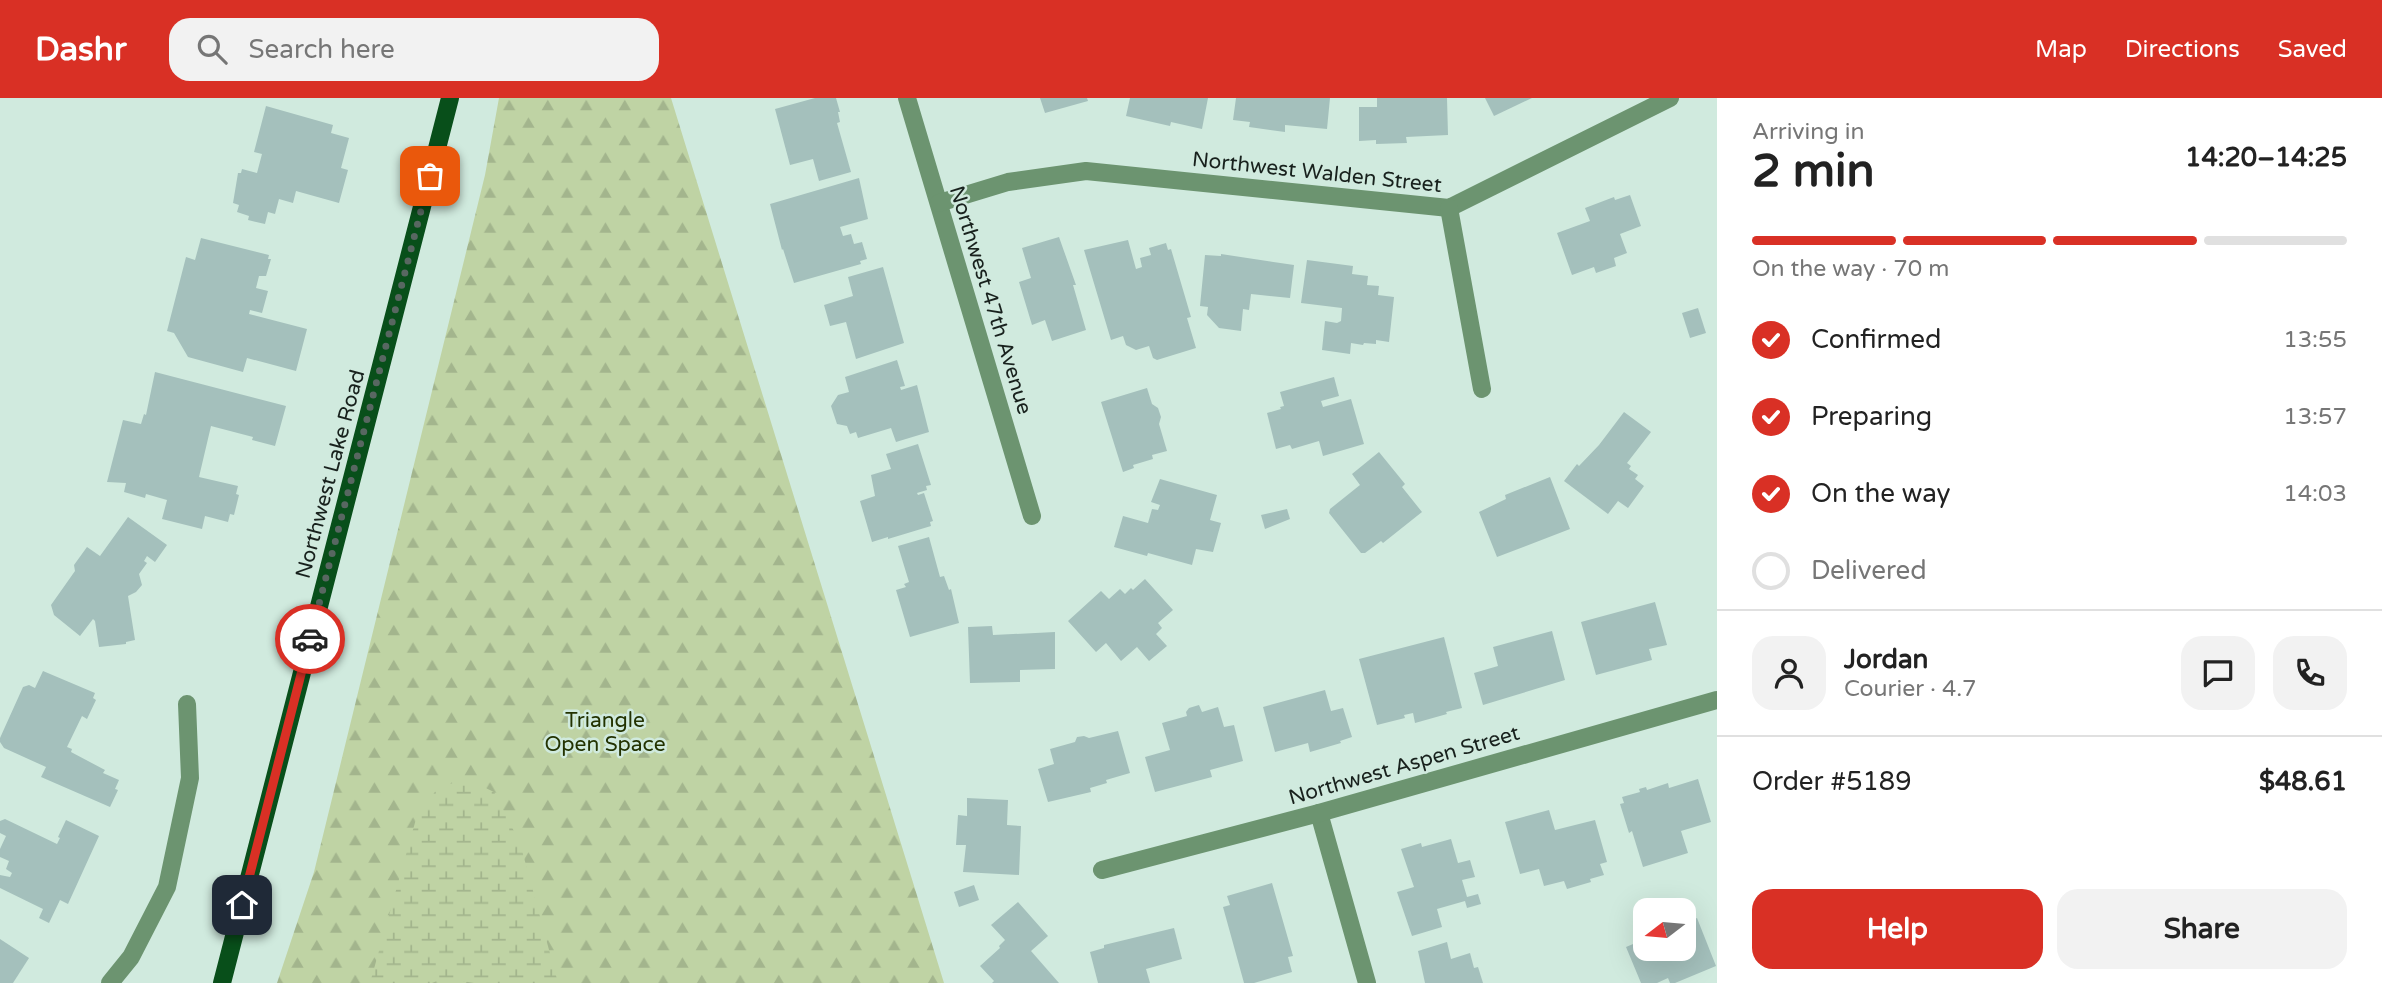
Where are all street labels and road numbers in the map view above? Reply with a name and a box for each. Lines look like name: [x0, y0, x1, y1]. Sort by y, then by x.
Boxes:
street label: Northwest Walden Street: [1191, 147, 1443, 198]
street label: Northwest 47th Avenue: [944, 183, 1037, 418]
street label: Northwest Lake Road: [291, 367, 370, 581]
street label: Northwest Aspen Street: [1286, 721, 1522, 810]

